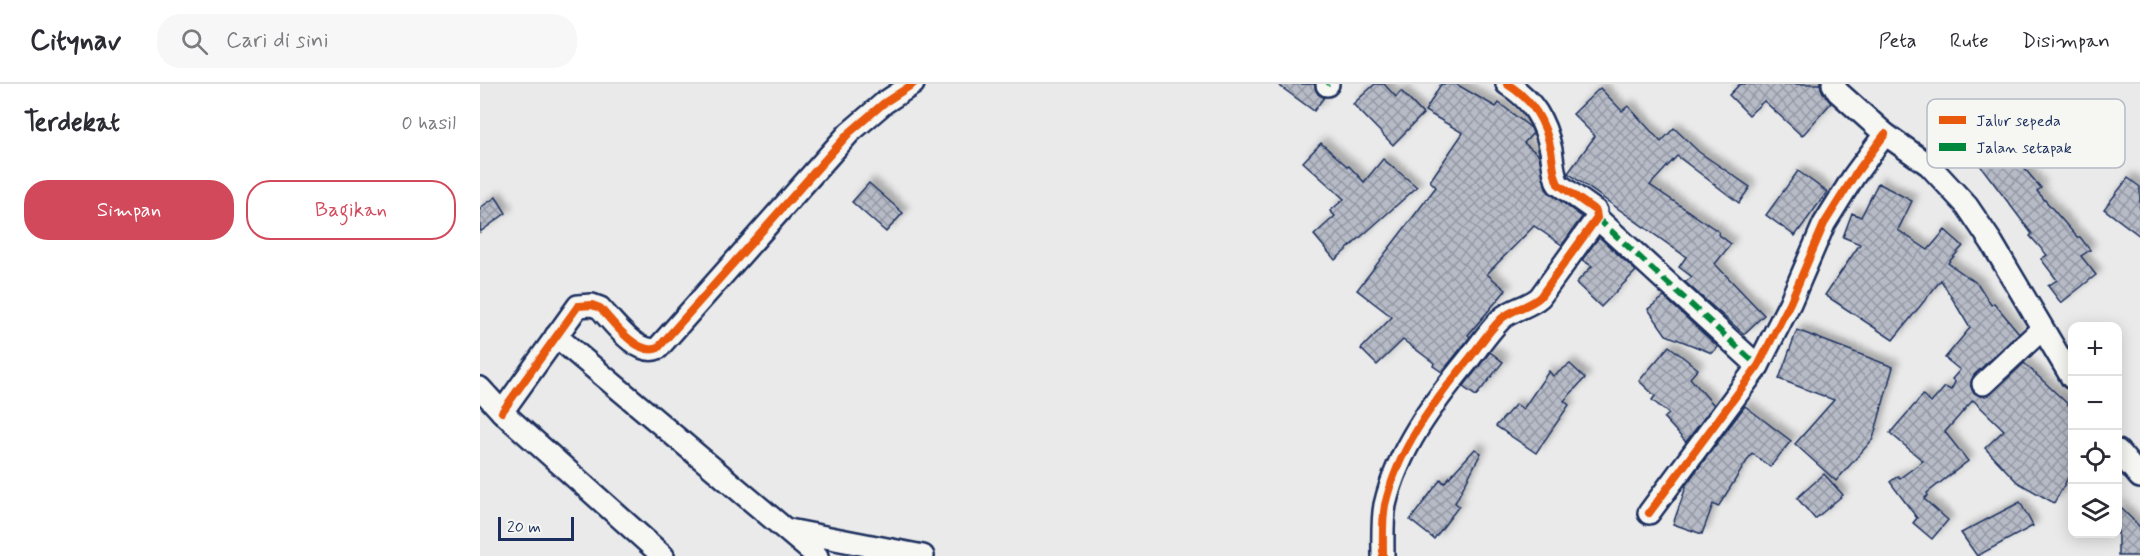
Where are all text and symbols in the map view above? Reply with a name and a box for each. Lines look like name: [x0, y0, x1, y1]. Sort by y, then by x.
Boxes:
search box: [157, 14, 577, 68]
text: Citynav: [30, 23, 121, 60]
icon: search: [178, 25, 211, 58]
text: Cari di sini: [226, 27, 329, 55]
text: Peta: [1879, 27, 1917, 55]
text: Rute: [1950, 27, 1989, 55]
text: Disimpan: [2022, 27, 2110, 55]
legend: [1927, 99, 2125, 168]
text: Terdekat: [24, 106, 120, 140]
text: 0 hasil: [402, 110, 456, 137]
text: Jalur sepeda: [1976, 111, 2061, 132]
text: Jalan setapak: [1976, 138, 2072, 159]
button: Simpan: [24, 180, 234, 240]
button: Bagikan: [246, 180, 456, 240]
map controls: [2068, 322, 2122, 538]
button: +: [2068, 322, 2122, 376]
button: −: [2068, 376, 2122, 430]
button: locate: [2068, 430, 2122, 484]
button: layers: [2068, 484, 2122, 538]
scale bar: [498, 514, 574, 542]
text: 20 m: [507, 517, 541, 538]

